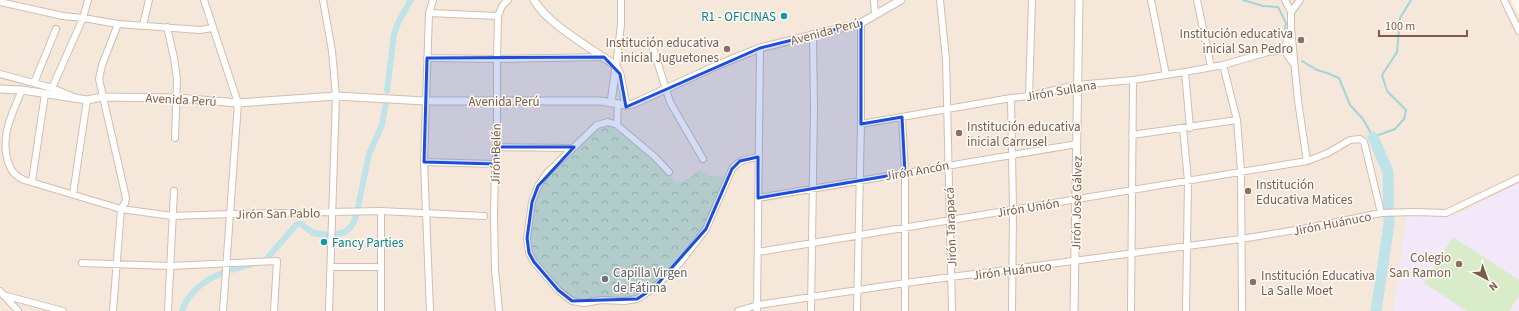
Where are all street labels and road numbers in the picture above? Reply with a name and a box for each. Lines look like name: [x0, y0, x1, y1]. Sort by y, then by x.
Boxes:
street label: Avenida Perú: [789, 14, 862, 50]
street label: Jirón Sullana: [1024, 76, 1098, 106]
street label: Avenida Perú: [145, 89, 217, 111]
street label: Avenida Perú: [468, 93, 540, 111]
street label: Jirón Belén: [486, 123, 506, 185]
street label: Jirón José Gálvez: [1067, 155, 1087, 250]
street label: Jirón Ancón: [884, 157, 951, 185]
street label: Jirón Tarapacá: [941, 187, 961, 267]
street label: Jirón Unión: [995, 194, 1061, 222]
street label: Jirón San Pablo: [236, 204, 321, 224]
street label: Jirón Huánuco: [1291, 208, 1373, 240]
street label: Jirón Huánuco: [972, 257, 1053, 285]

